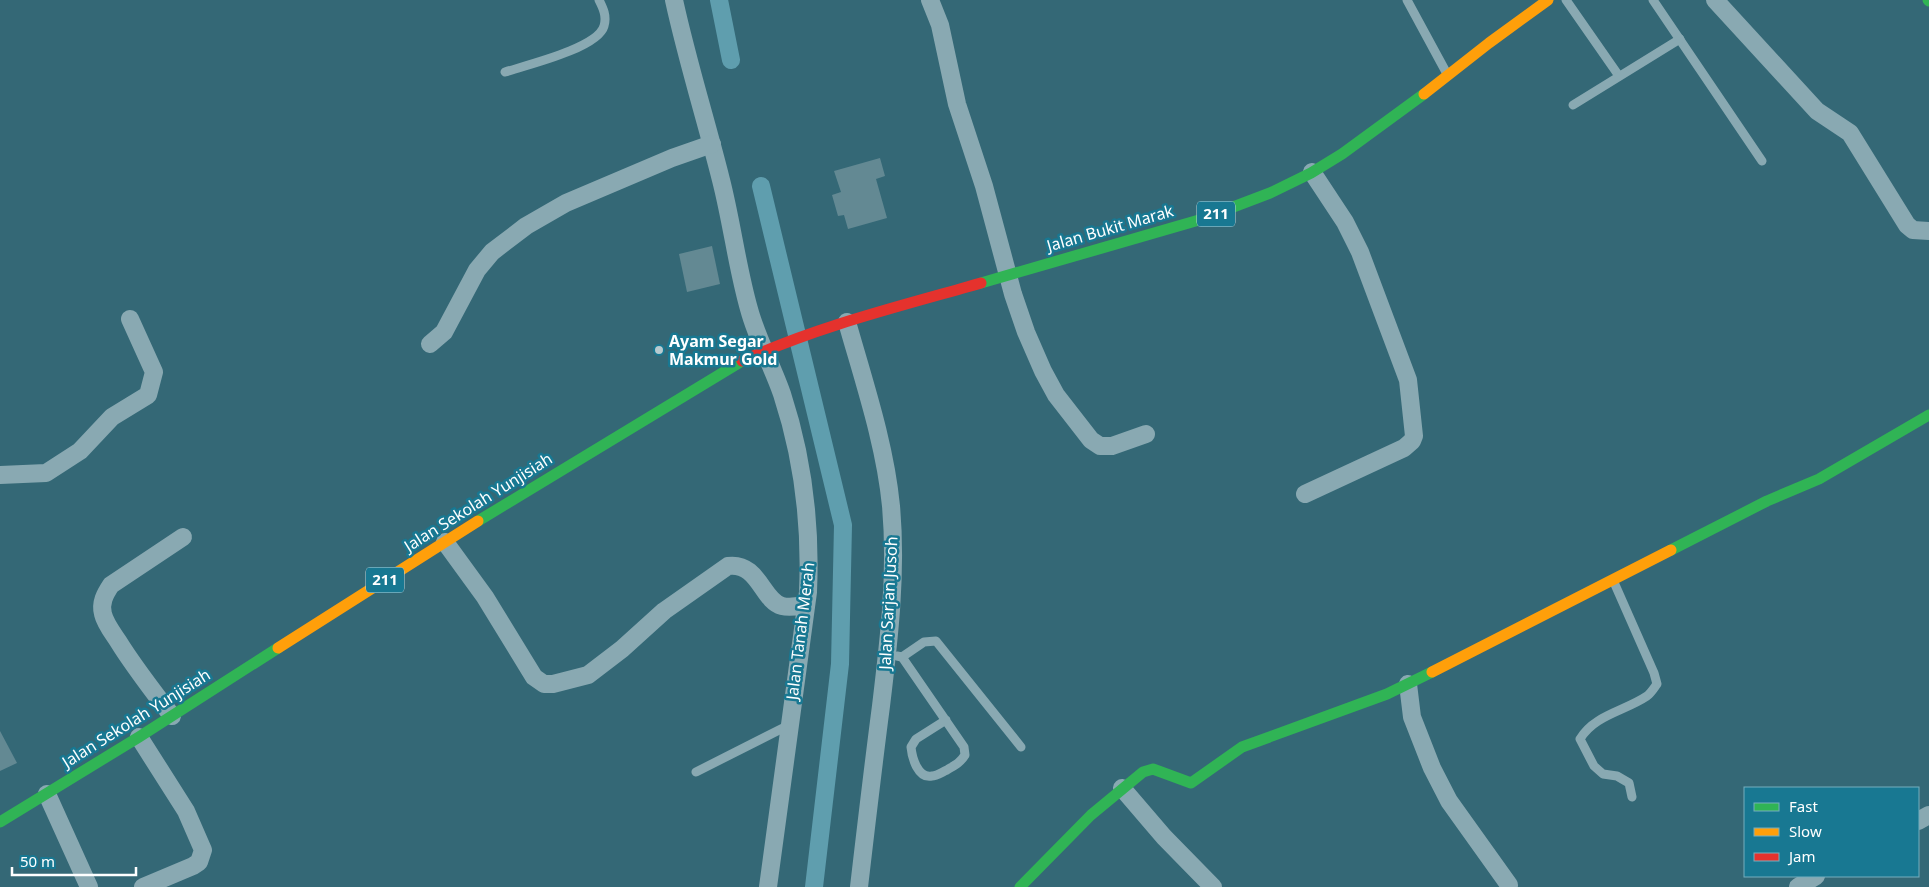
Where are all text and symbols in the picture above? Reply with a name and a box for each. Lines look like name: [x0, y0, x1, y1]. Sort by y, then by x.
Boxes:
street label: Jalan Bukit Marak: [1042, 199, 1176, 257]
road number: 211: [1197, 202, 1235, 226]
place label: Ayam Segar Makmur Gold: [669, 330, 777, 370]
marker: Ayam Segar Makmur Gold: [653, 344, 665, 356]
street label: Jalan Sekolah Yunjisiah: [398, 447, 556, 558]
street label: Jalan Sarjan Jusoh: [873, 536, 902, 672]
street label: Jalan Tanah Merah: [780, 561, 819, 703]
road number: 211: [366, 568, 404, 592]
street label: Jalan Sekolah Yunjisiah: [56, 663, 214, 774]
legend: [1744, 787, 1919, 877]
text: Fast: [1789, 796, 1818, 816]
text: Slow: [1789, 821, 1822, 841]
scale bar: [12, 844, 136, 876]
text: Jam: [1787, 846, 1816, 866]
text: 50 m: [20, 851, 55, 871]

